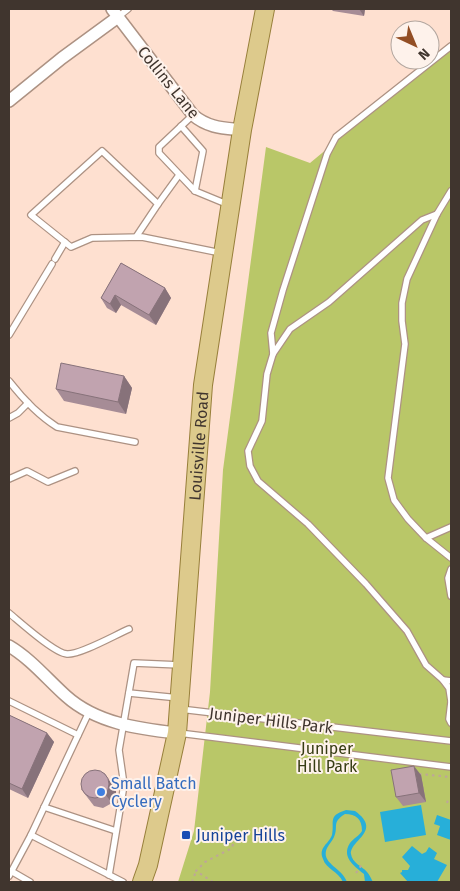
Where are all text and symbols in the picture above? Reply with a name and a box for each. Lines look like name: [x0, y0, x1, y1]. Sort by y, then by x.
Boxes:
north arrow: [390, 20, 440, 70]
street label: Collins Lane: [134, 42, 204, 122]
text: N: [414, 45, 433, 63]
street label: Louisville Road: [185, 391, 212, 501]
street label: Juniper Hills Park: [208, 703, 335, 738]
park label: Juniper Hill Park: [297, 739, 358, 776]
place label: Small Batch Cyclery: [111, 774, 197, 811]
marker: Small Batch Cyclery: [95, 786, 107, 798]
place label: Juniper Hills: [196, 826, 285, 845]
marker: Juniper Hills: [180, 829, 192, 841]

